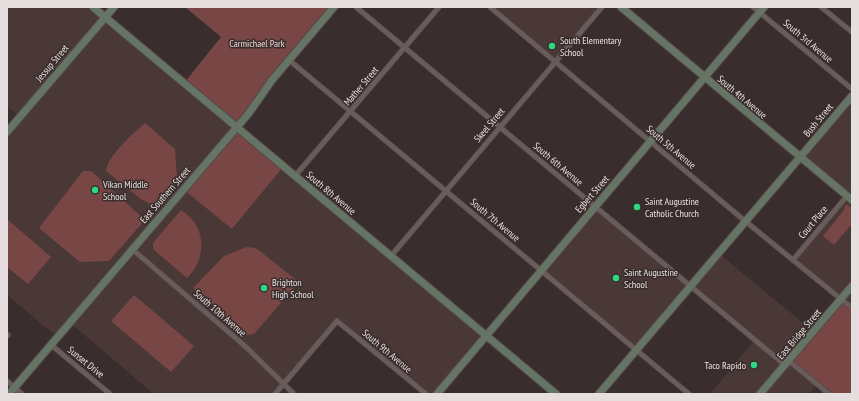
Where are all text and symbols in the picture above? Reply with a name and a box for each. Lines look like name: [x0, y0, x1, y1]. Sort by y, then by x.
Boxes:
street label: South 3rd Avenue: [780, 16, 836, 66]
place label: South Elementary School: [560, 34, 621, 59]
park label: Carmichael Park: [229, 37, 285, 50]
street label: Jessup Street: [32, 41, 72, 85]
marker: South Elementary School: [547, 41, 557, 51]
street label: Mather Street: [341, 64, 381, 108]
street label: South 4th Avenue: [714, 72, 770, 122]
street label: Bush Street: [800, 100, 836, 139]
street label: Skeel Street: [471, 105, 507, 145]
street label: South 5th Avenue: [643, 122, 699, 172]
street label: South 6th Avenue: [530, 139, 586, 189]
street label: East Southern Street: [137, 164, 193, 226]
street label: South 8th Avenue: [303, 168, 359, 218]
street label: Egbert Street: [572, 172, 612, 215]
place label: Vikan Middle School: [102, 178, 148, 203]
marker: Vikan Middle School: [90, 185, 100, 195]
street label: South 7th Avenue: [467, 195, 523, 245]
place label: Saint Augustine Catholic Church: [645, 195, 699, 220]
marker: Saint Augustine Catholic Church: [632, 202, 642, 212]
street label: Court Place: [795, 203, 831, 241]
place label: Saint Augustine School: [624, 266, 678, 291]
marker: Saint Augustine School: [611, 273, 621, 283]
place label: Brighton High School: [272, 276, 314, 301]
marker: Brighton High School: [259, 283, 269, 293]
street label: South 10th Avenue: [191, 287, 249, 339]
street label: East Bridge Street: [774, 306, 824, 362]
street label: South 9th Avenue: [359, 326, 415, 376]
street label: Sunset Drive: [65, 343, 107, 381]
place label: Taco Rapido: [705, 359, 746, 372]
marker: Taco Rapido: [749, 360, 759, 370]

